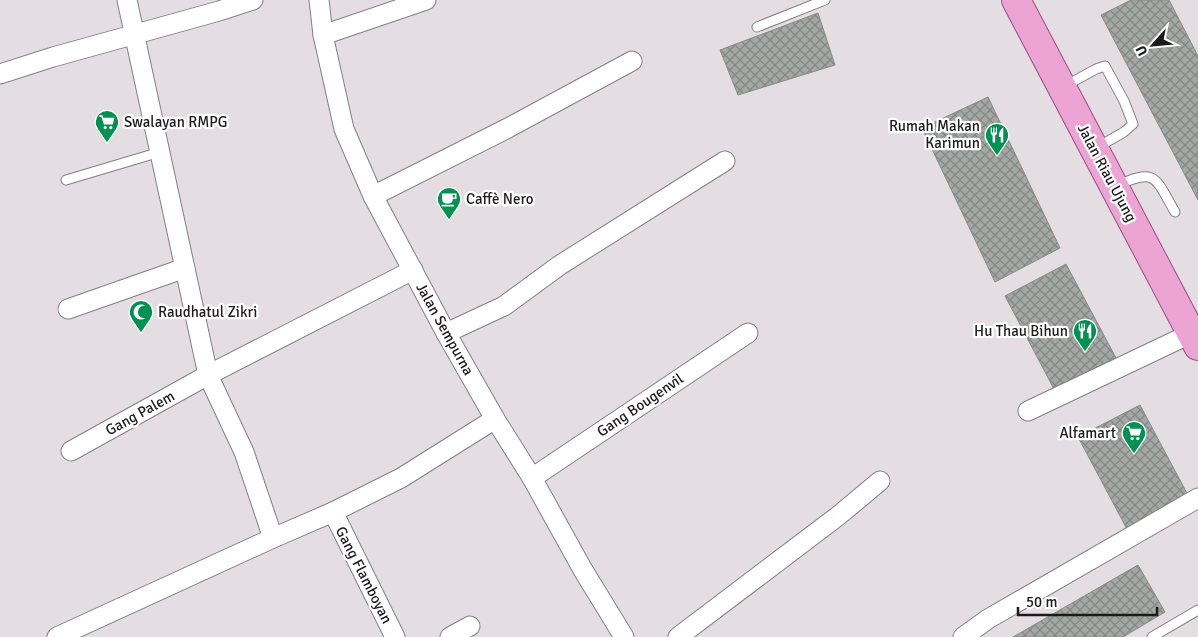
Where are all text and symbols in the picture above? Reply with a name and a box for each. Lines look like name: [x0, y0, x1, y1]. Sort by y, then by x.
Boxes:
north arrow: [1128, 20, 1178, 70]
text: U: [1132, 43, 1152, 59]
supermarket icon: Swalayan RMPG: [94, 109, 120, 143]
place label: Swalayan RMPG: [124, 113, 227, 131]
place label: Rumah Makan Karimun: [889, 117, 980, 152]
street label: Jalan Riau Ujung: [1074, 121, 1140, 225]
restaurant icon: Rumah Makan Karimun: [984, 122, 1010, 156]
cafe icon: Caffè Nero: [436, 186, 462, 220]
place label: Caffè Nero: [466, 190, 534, 208]
street label: Jalan Sempurna: [412, 280, 478, 378]
mosque icon: Raudhatul Zikri: [128, 299, 154, 333]
place label: Raudhatul Zikri: [158, 303, 257, 321]
restaurant icon: Hu Thau Bihun: [1072, 318, 1098, 352]
place label: Hu Thau Bihun: [974, 322, 1068, 340]
street label: Gang Bougenvil: [593, 370, 687, 440]
street label: Gang Palem: [102, 387, 178, 439]
supermarket icon: Alfamart: [1121, 420, 1147, 454]
place label: Alfamart: [1059, 424, 1116, 442]
street label: Gang Flamboyan: [332, 523, 396, 627]
scale bar: [1018, 584, 1157, 616]
text: 50 m: [1026, 593, 1057, 611]

